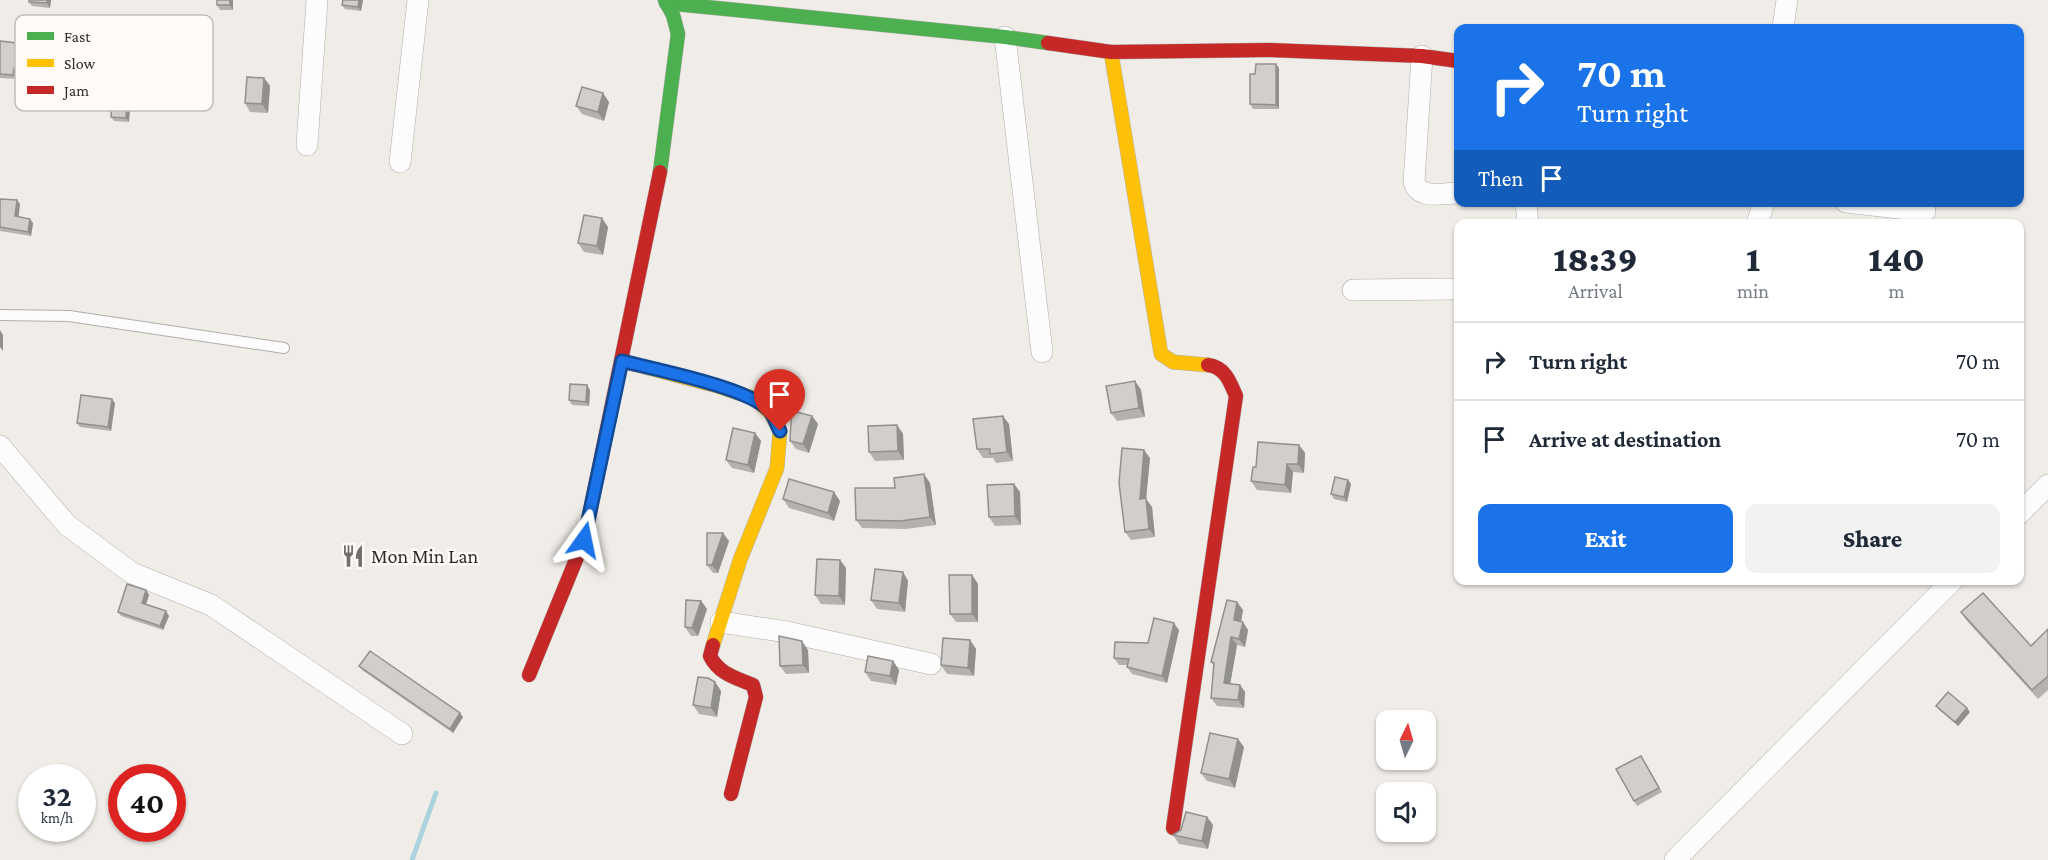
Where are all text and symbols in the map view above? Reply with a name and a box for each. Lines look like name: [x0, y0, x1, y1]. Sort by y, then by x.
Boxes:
legend: [15, 15, 213, 111]
text: Fast: [64, 28, 91, 45]
icon: right: [1478, 48, 1556, 126]
text: 70 m: [1577, 49, 1666, 96]
text: Slow: [64, 55, 96, 72]
text: Jam: [62, 82, 89, 100]
text: Turn right: [1577, 98, 1688, 128]
icon: arrive: [1535, 162, 1568, 195]
text: Then: [1478, 166, 1523, 191]
text: 18:39: [1553, 239, 1638, 279]
text: 1: [1746, 239, 1760, 279]
text: 140: [1868, 239, 1925, 279]
text: Arrival: [1568, 280, 1623, 302]
text: min: [1737, 280, 1769, 302]
text: m: [1888, 280, 1905, 302]
icon: right: [1478, 345, 1511, 378]
text: Turn right: [1529, 349, 1627, 374]
text: 70 m: [1956, 349, 2000, 374]
pin: [754, 369, 805, 431]
icon: arrive: [763, 378, 796, 411]
icon: arrive: [1478, 423, 1511, 456]
text: Arrive at destination: [1529, 427, 1721, 452]
text: 70 m: [1956, 427, 2000, 452]
button: Exit: [1478, 504, 1733, 573]
button: Share: [1745, 504, 2000, 573]
position arrow: [552, 508, 616, 572]
restaurant icon: Mon Min Lan: [340, 543, 366, 569]
place label: Mon Min Lan: [371, 545, 479, 567]
north arrow: [1376, 710, 1436, 770]
map controls: [1376, 710, 1436, 842]
speed limit sign: 40: [108, 764, 186, 842]
text: 32: [42, 779, 72, 812]
button: sound: [1376, 782, 1436, 842]
text: km/h: [41, 810, 73, 826]

